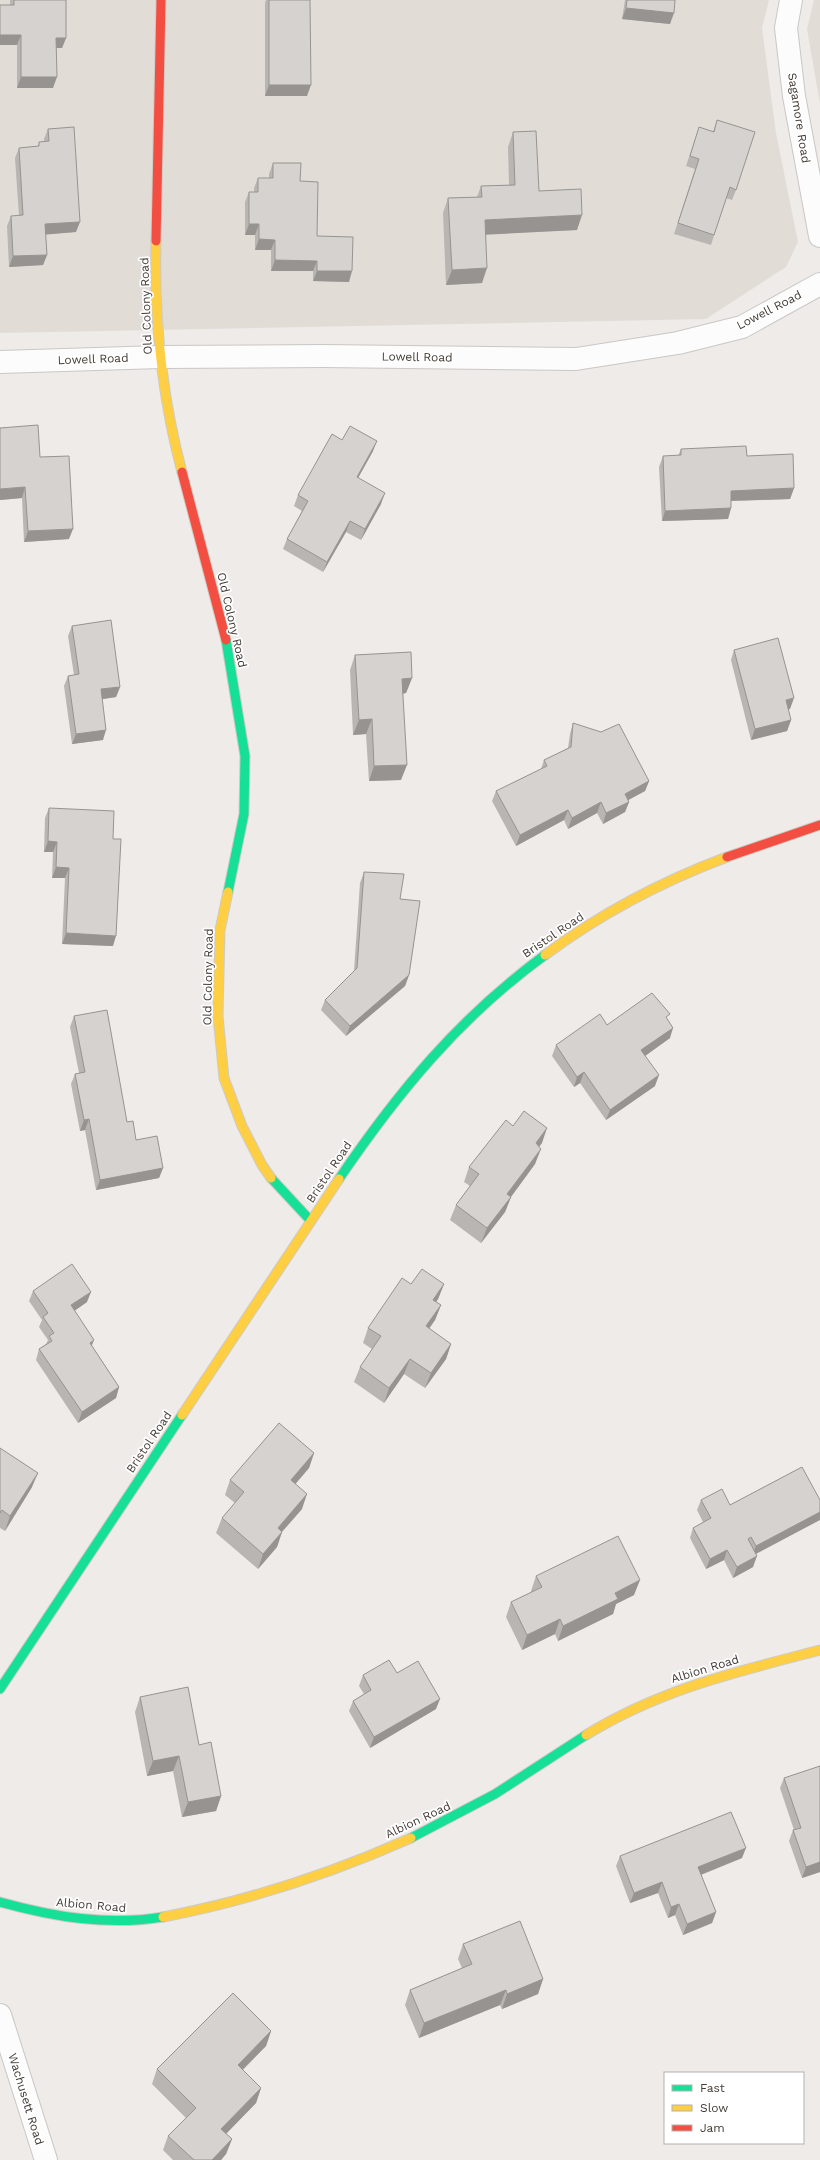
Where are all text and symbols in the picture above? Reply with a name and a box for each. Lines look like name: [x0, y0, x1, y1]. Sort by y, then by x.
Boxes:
street label: Sagamore Road: [785, 72, 813, 164]
street label: Old Colony Road: [137, 257, 155, 355]
street label: Lowell Road: [734, 288, 804, 332]
street label: Lowell Road: [381, 349, 453, 365]
street label: Lowell Road: [57, 351, 129, 367]
street label: Old Colony Road: [214, 571, 250, 669]
street label: Bristol Road: [520, 909, 586, 961]
street label: Old Colony Road: [200, 928, 216, 1026]
street label: Bristol Road: [303, 1139, 355, 1205]
street label: Bristol Road: [123, 1409, 175, 1475]
street label: Albion Road: [669, 1652, 741, 1686]
street label: Albion Road: [383, 1799, 453, 1841]
street label: Albion Road: [55, 1895, 127, 1915]
street label: Wachusett Road: [5, 2051, 47, 2147]
legend: [664, 2072, 804, 2144]
text: Fast: [700, 2081, 725, 2095]
text: Slow: [700, 2101, 728, 2115]
text: Jam: [700, 2121, 725, 2135]

